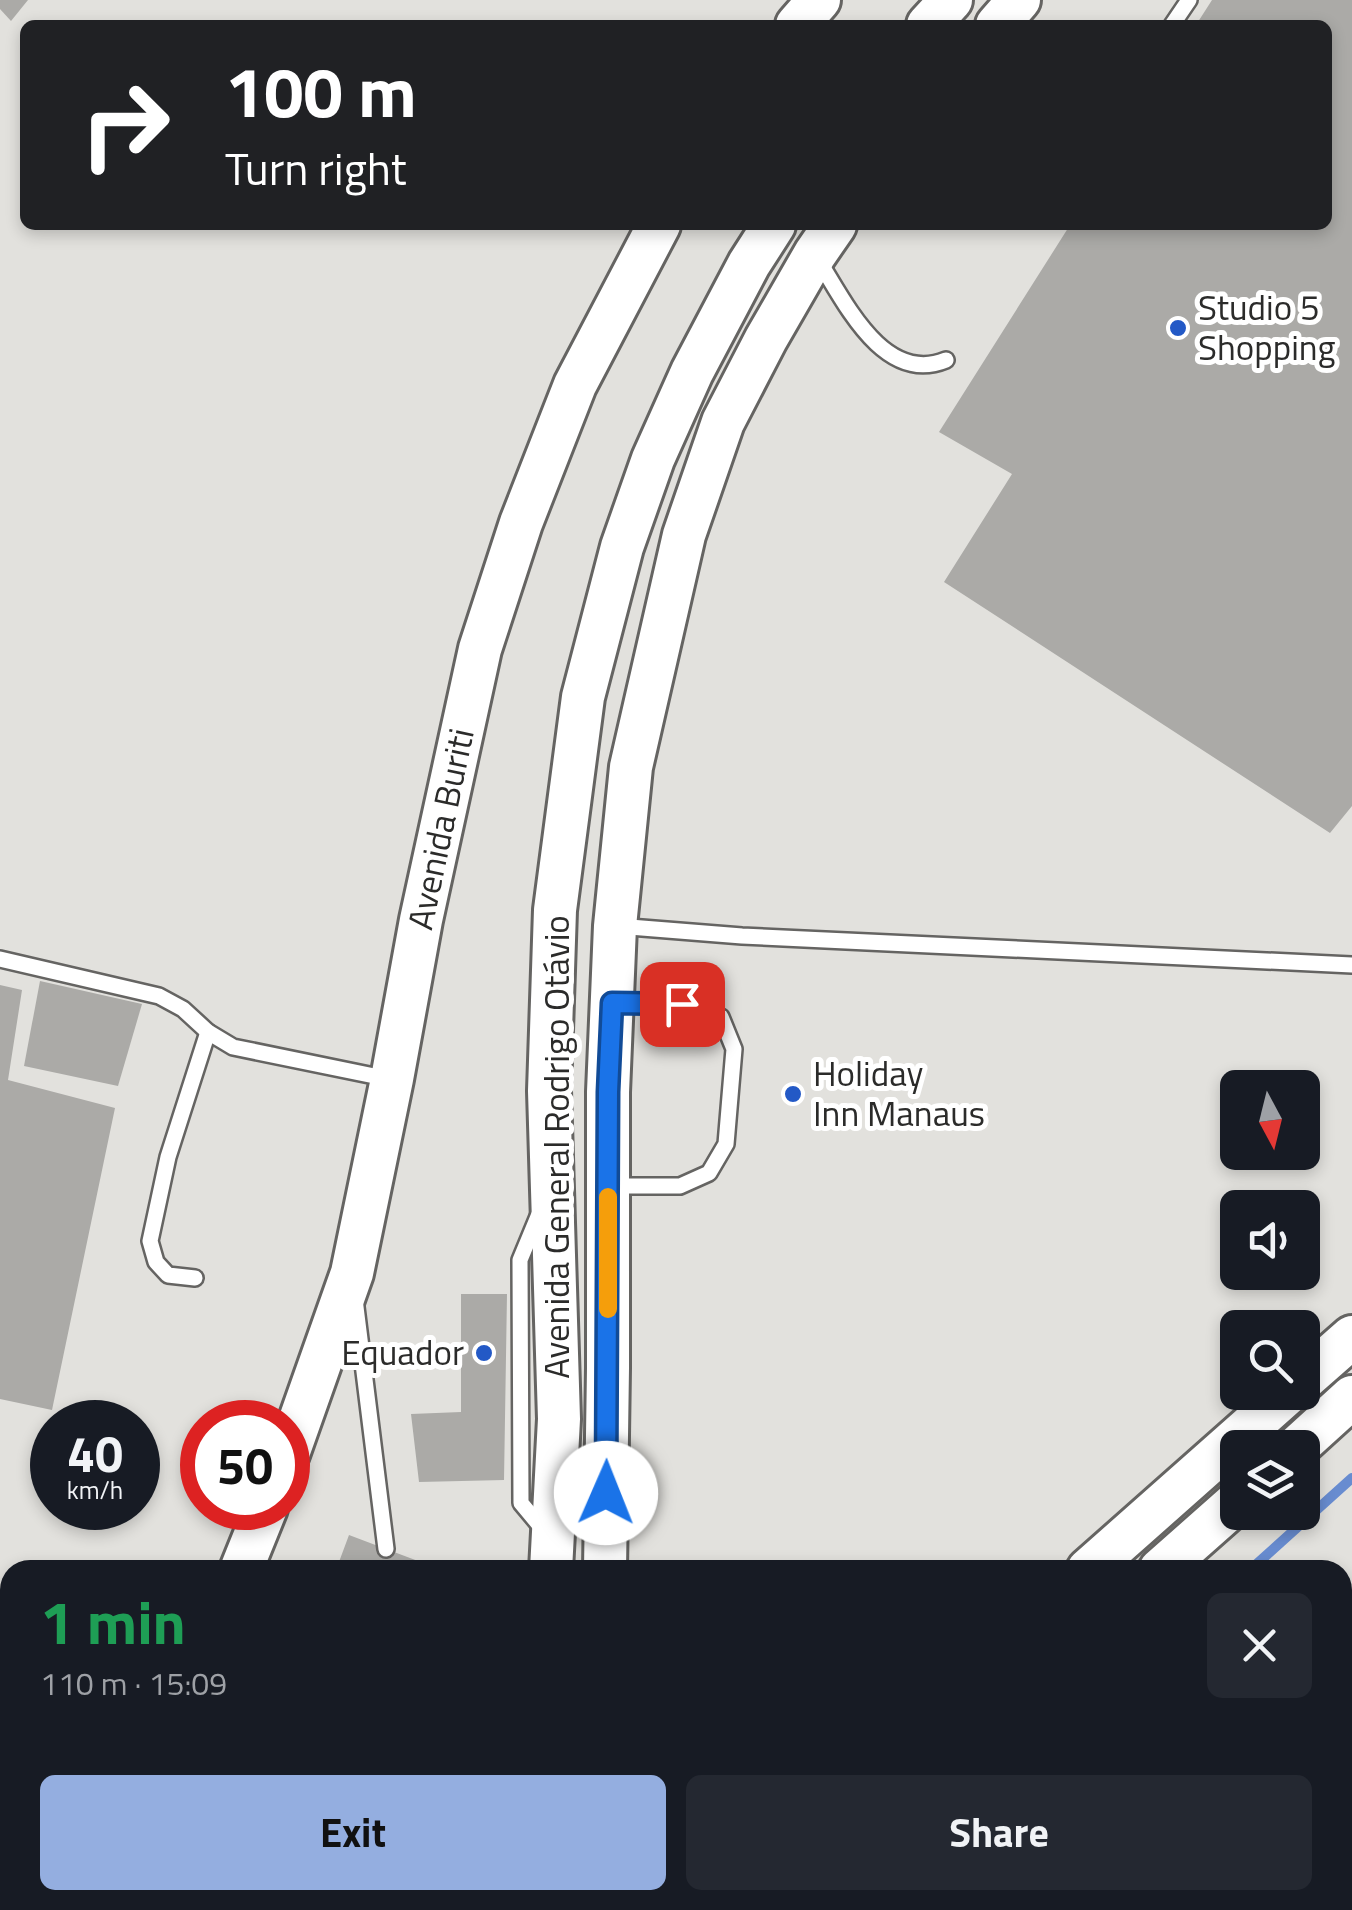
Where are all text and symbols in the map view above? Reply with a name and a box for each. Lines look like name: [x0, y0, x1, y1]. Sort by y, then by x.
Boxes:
text: 100 m: [225, 38, 417, 144]
icon: right: [60, 60, 190, 190]
text: Turn right: [225, 134, 407, 202]
place label: Studio 5 Shopping: [1198, 280, 1336, 374]
marker: Studio 5 Shopping: [1167, 317, 1189, 339]
street label: Avenida Buriti: [392, 723, 488, 934]
street label: Avenida General Rodrigo Otávio: [529, 915, 583, 1379]
pin: [640, 962, 725, 1047]
icon: arrive: [655, 977, 710, 1032]
place label: Holiday Inn Manaus: [813, 1046, 985, 1140]
north arrow: [1220, 1070, 1320, 1170]
map controls: [1220, 1070, 1320, 1530]
marker: Holiday Inn Manaus: [782, 1083, 804, 1105]
button: sound: [1220, 1190, 1320, 1290]
button: search: [1220, 1310, 1320, 1410]
place label: Equador: [341, 1325, 464, 1379]
marker: Equador: [473, 1342, 495, 1364]
speed limit sign: 50: [180, 1400, 310, 1530]
text: 40: [67, 1415, 123, 1491]
button: layers: [1220, 1430, 1320, 1530]
position arrow: [554, 1441, 658, 1545]
text: km/h: [67, 1471, 123, 1509]
text: 1 min: [40, 1576, 186, 1667]
button: close: [1207, 1593, 1312, 1698]
text: 110 m · 15:09: [40, 1659, 227, 1707]
button: Exit: [40, 1775, 666, 1890]
button: Share: [686, 1775, 1312, 1890]

